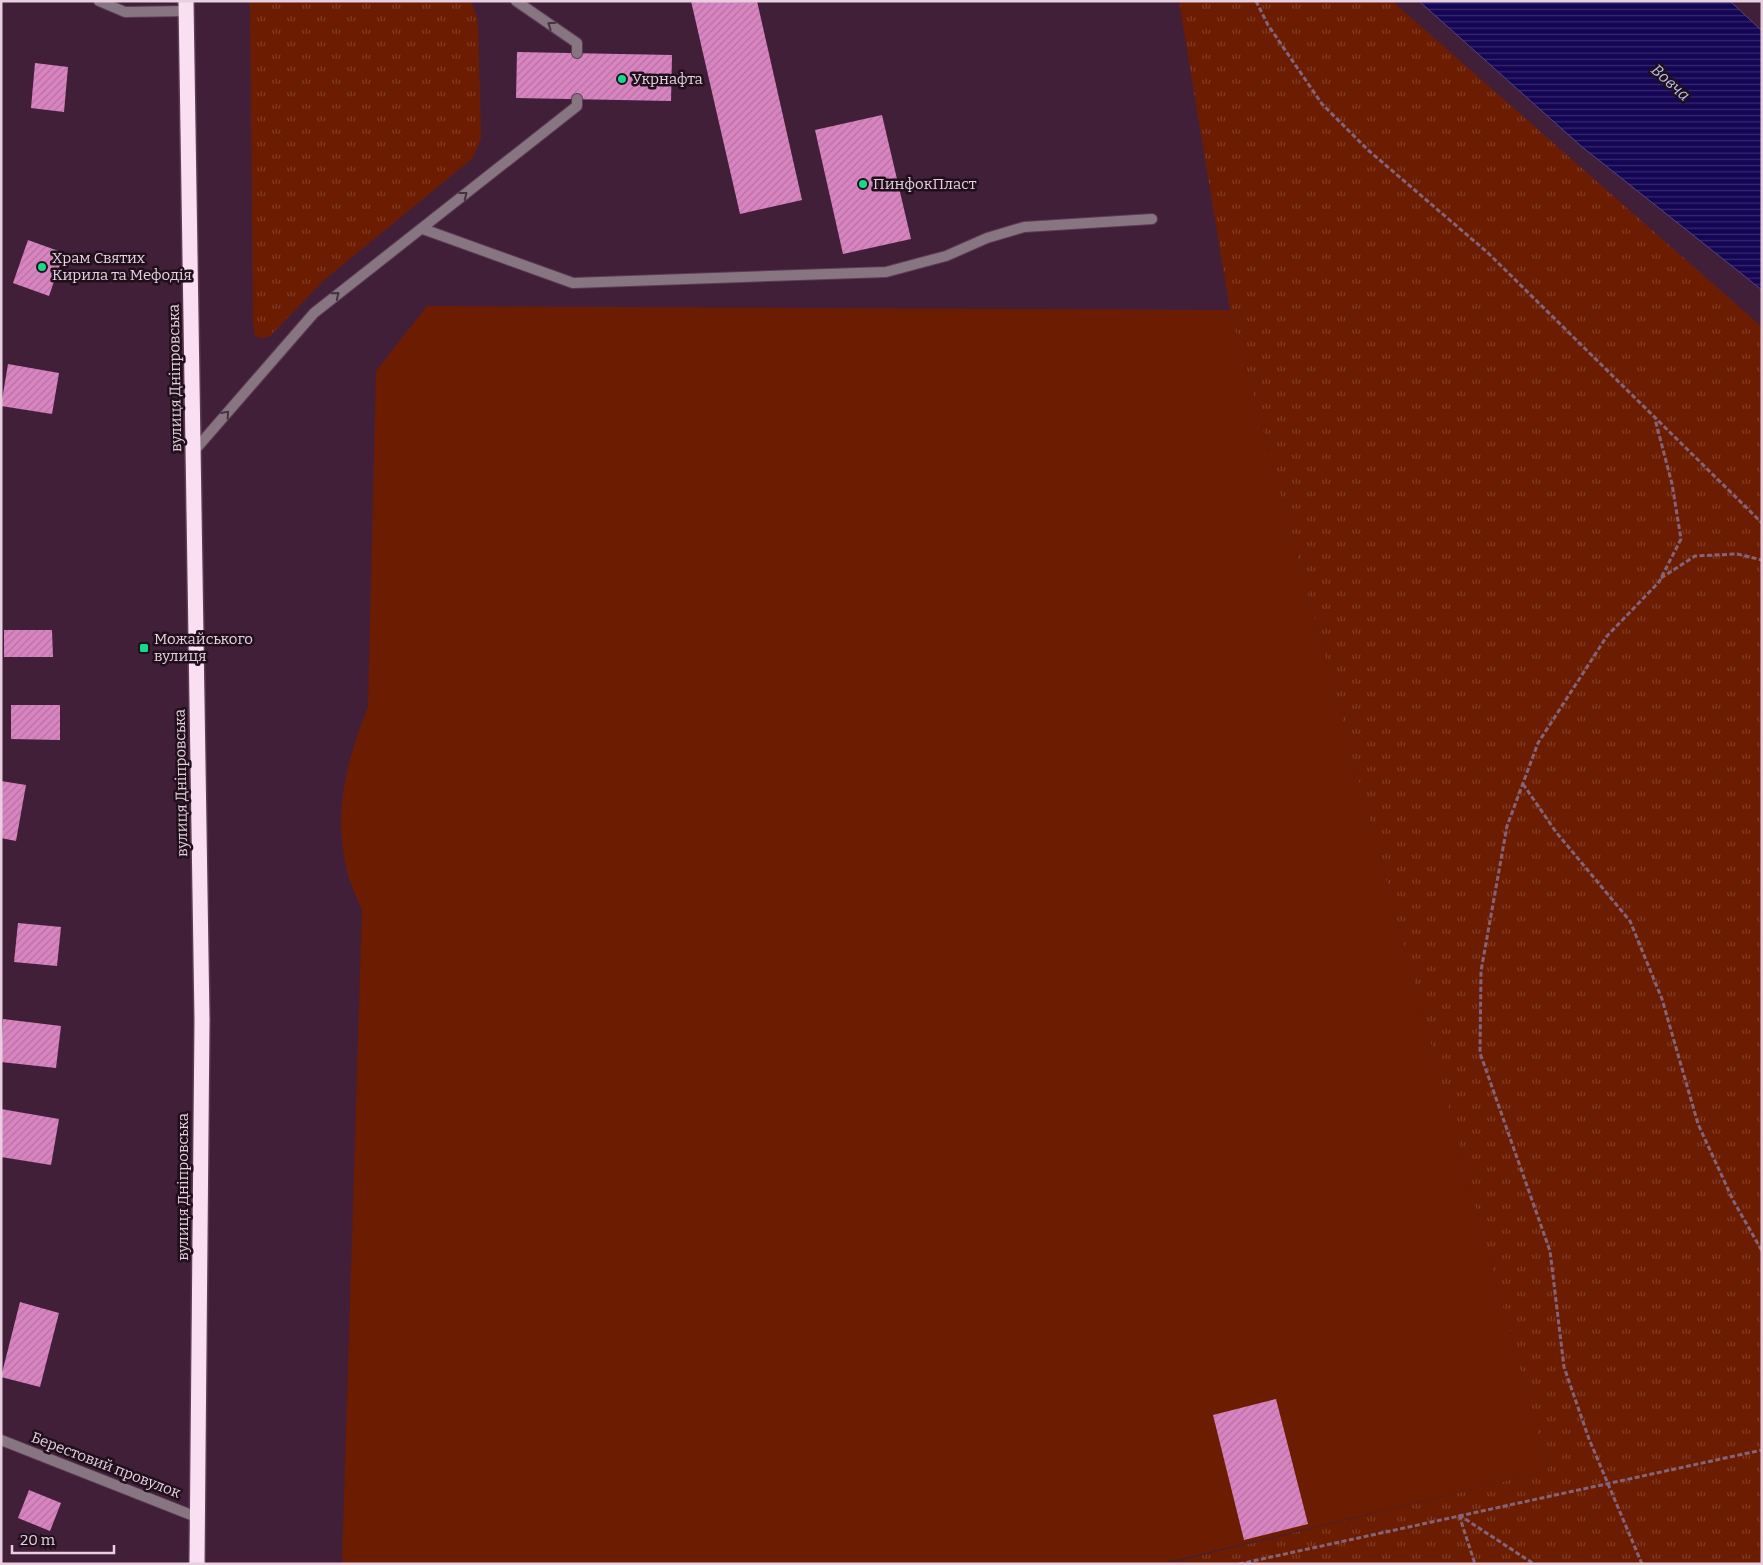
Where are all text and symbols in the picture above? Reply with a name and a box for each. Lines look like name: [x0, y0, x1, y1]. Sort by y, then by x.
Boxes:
one-way arrow: [547, 22, 557, 31]
water label: Вовча: [1647, 60, 1694, 105]
place label: Укрнафта: [632, 70, 703, 88]
marker: Укрнафта: [616, 73, 628, 85]
place label: ПинфокПласт: [873, 175, 977, 193]
marker: ПинфокПласт: [857, 178, 869, 190]
one-way arrow: [458, 193, 467, 201]
place label: Храм Святих Кирила та Мефодія: [52, 249, 192, 284]
marker: Храм Святих Кирила та Мефодія: [36, 261, 48, 273]
one-way arrow: [330, 291, 339, 300]
street label: вулиця Дніпровська: [165, 304, 185, 452]
one-way arrow: [220, 410, 229, 419]
place label: Можайського вулиця: [154, 630, 253, 665]
marker: Можайського вулиця: [138, 642, 150, 654]
street label: вулиця Дніпровська: [171, 709, 191, 857]
street label: вулиця Дніпровська: [174, 1113, 192, 1261]
street label: Берестовий провулок: [29, 1428, 183, 1502]
scale bar: [12, 1522, 115, 1554]
text: 20 m: [20, 1531, 56, 1549]

